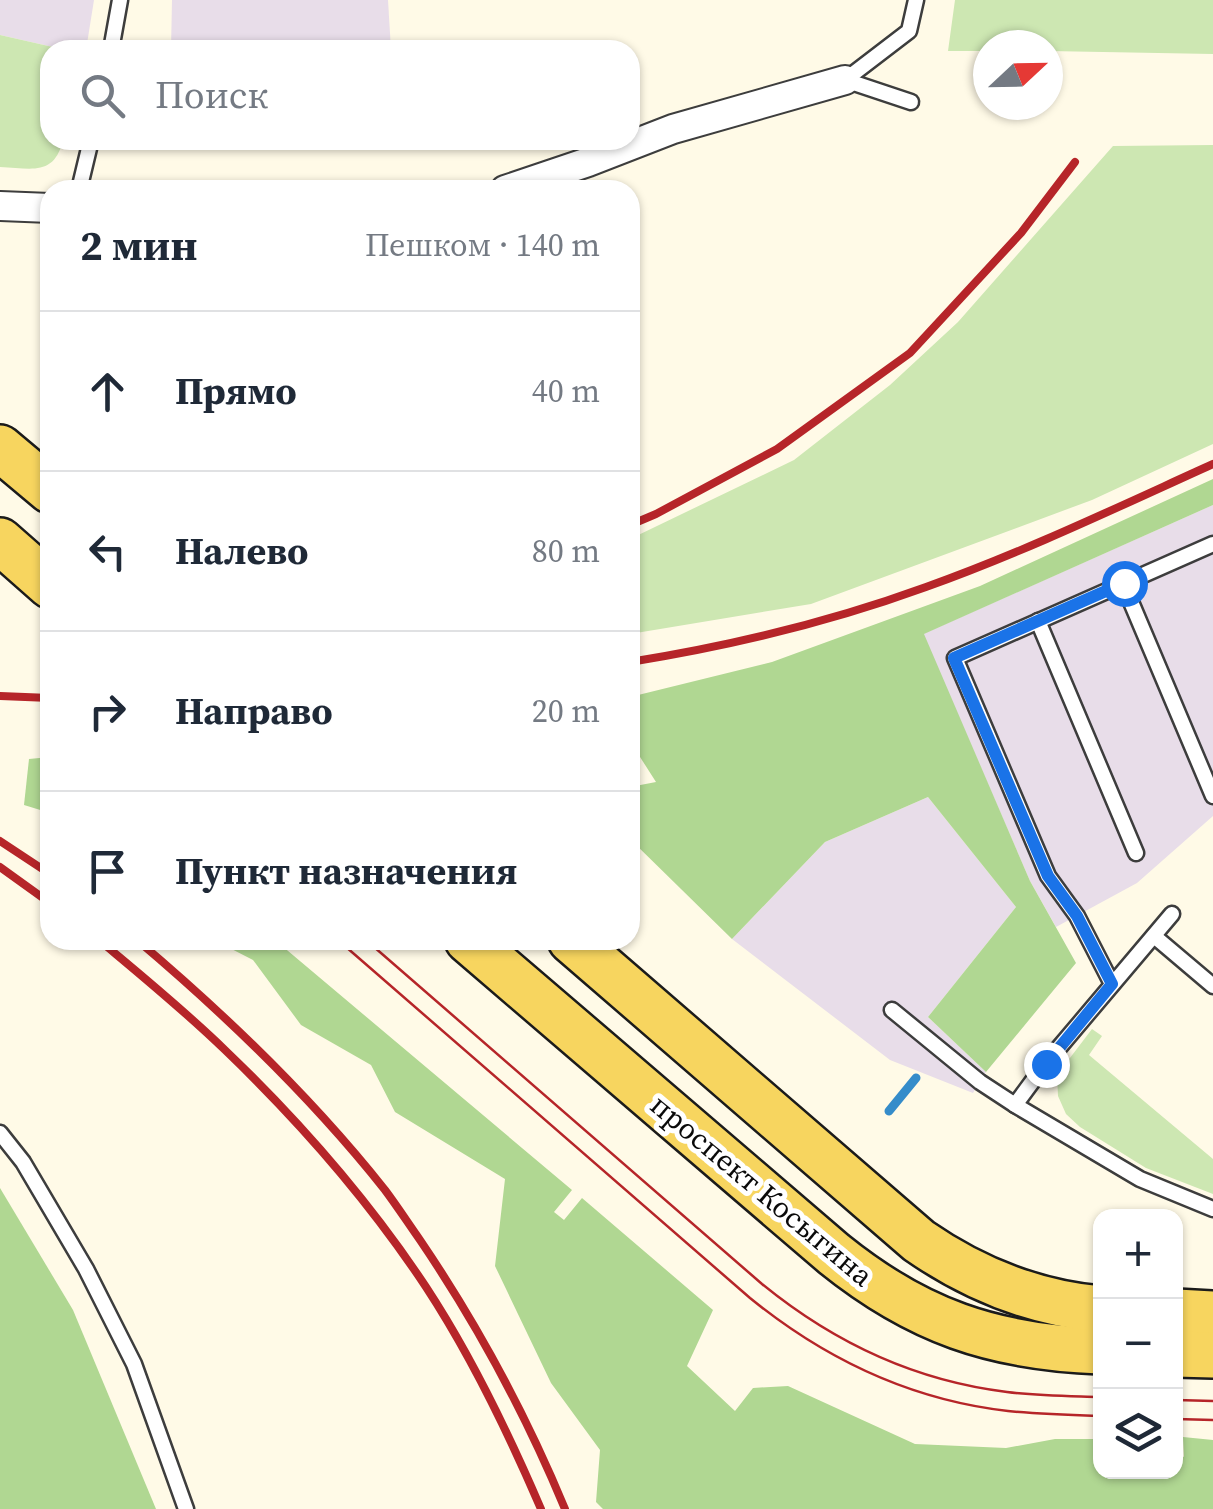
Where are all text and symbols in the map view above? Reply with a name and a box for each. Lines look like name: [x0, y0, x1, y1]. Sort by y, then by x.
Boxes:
north arrow: [973, 30, 1063, 120]
search box: [40, 40, 640, 150]
icon: search: [75, 68, 130, 123]
text: Поиск: [155, 69, 268, 121]
text: 2 мин: [80, 216, 197, 274]
text: Пешком · 140 m: [365, 223, 600, 267]
icon: ahead: [80, 364, 135, 419]
text: Прямо: [175, 365, 297, 417]
text: 40 m: [532, 369, 600, 413]
icon: left: [80, 524, 135, 579]
text: Налево: [175, 525, 309, 577]
text: 80 m: [532, 529, 600, 573]
route start: [1102, 561, 1148, 607]
icon: right: [80, 684, 135, 739]
text: Направо: [175, 685, 333, 737]
text: 20 m: [532, 689, 600, 733]
icon: arrive: [80, 844, 135, 899]
text: Пункт назначения: [175, 845, 517, 897]
route end: [1024, 1042, 1070, 1088]
street label: проспект Косыгина: [642, 1085, 883, 1296]
map controls: [1093, 1209, 1183, 1479]
button: +: [1093, 1209, 1183, 1299]
button: −: [1093, 1299, 1183, 1389]
button: layers: [1093, 1389, 1183, 1479]

